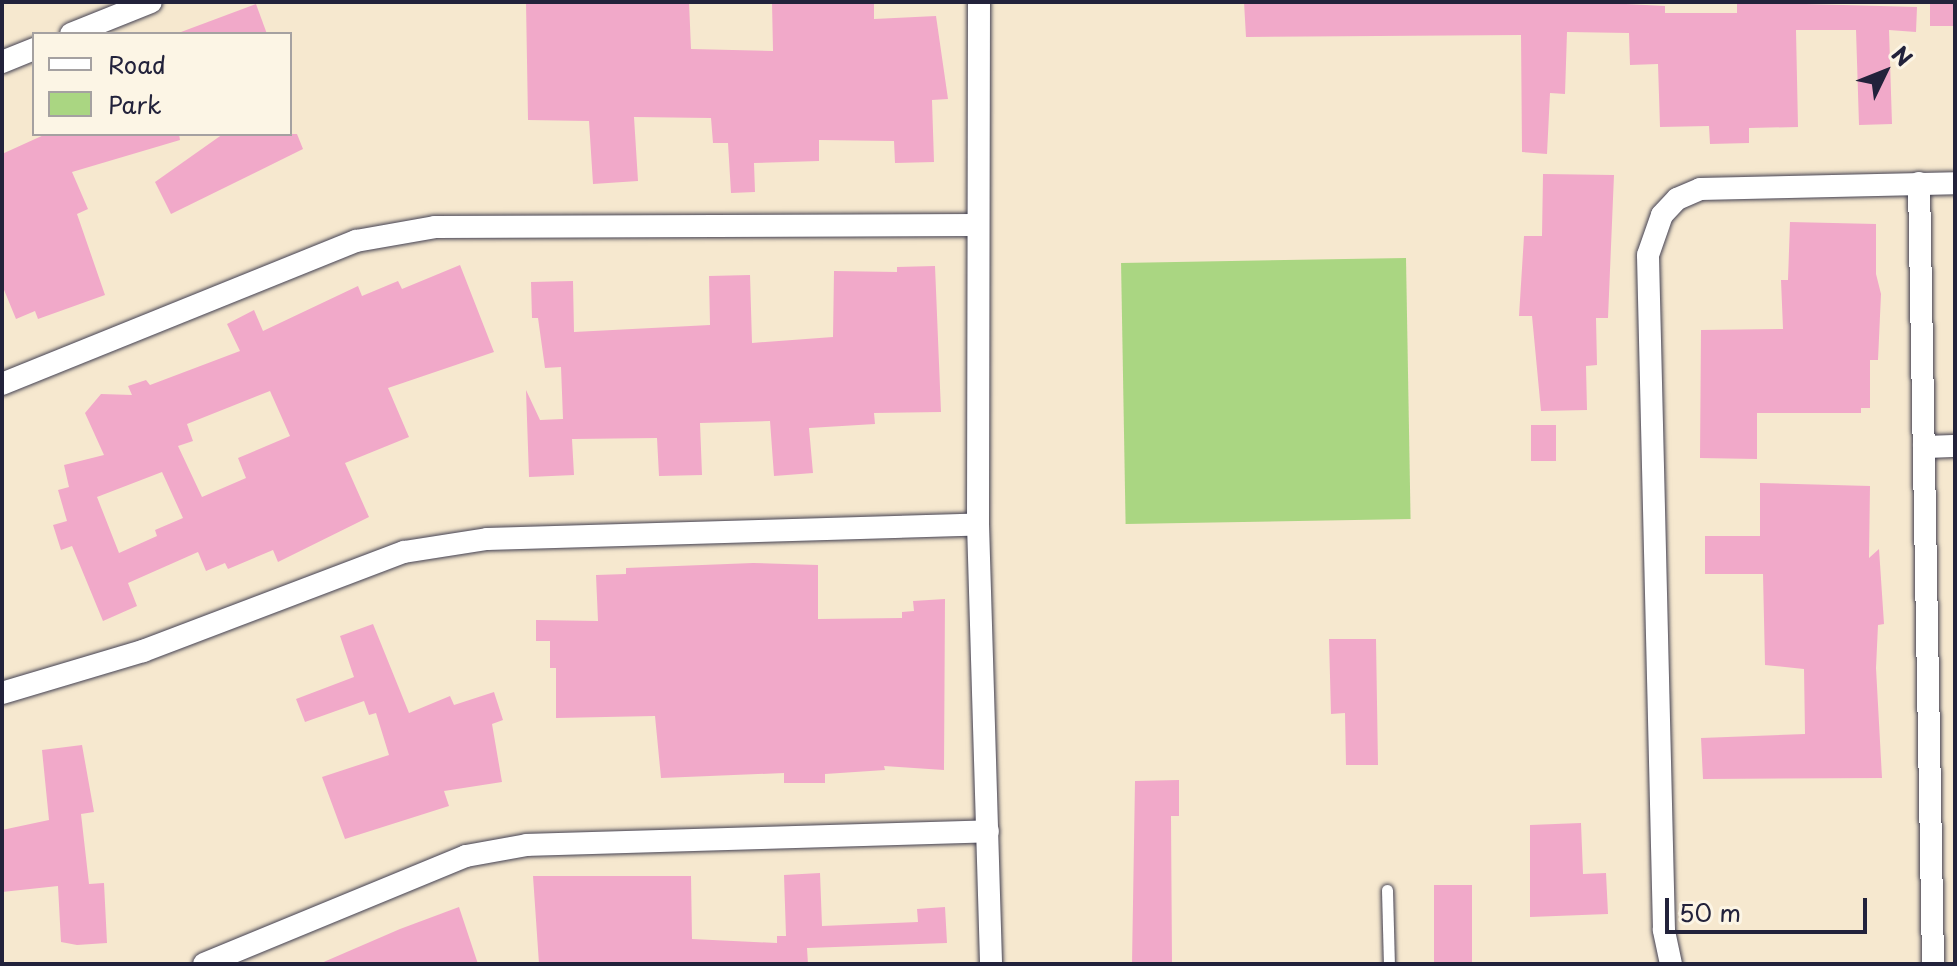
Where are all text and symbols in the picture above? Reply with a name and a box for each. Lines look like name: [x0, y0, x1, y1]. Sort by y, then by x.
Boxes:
legend: [32, 32, 292, 136]
north arrow: [1845, 32, 1925, 112]
text: N: [1885, 38, 1921, 73]
text: Road: [108, 46, 166, 82]
text: Park: [108, 86, 162, 122]
scale bar: [1669, 882, 1871, 932]
text: 50 m: [1679, 894, 1741, 930]

